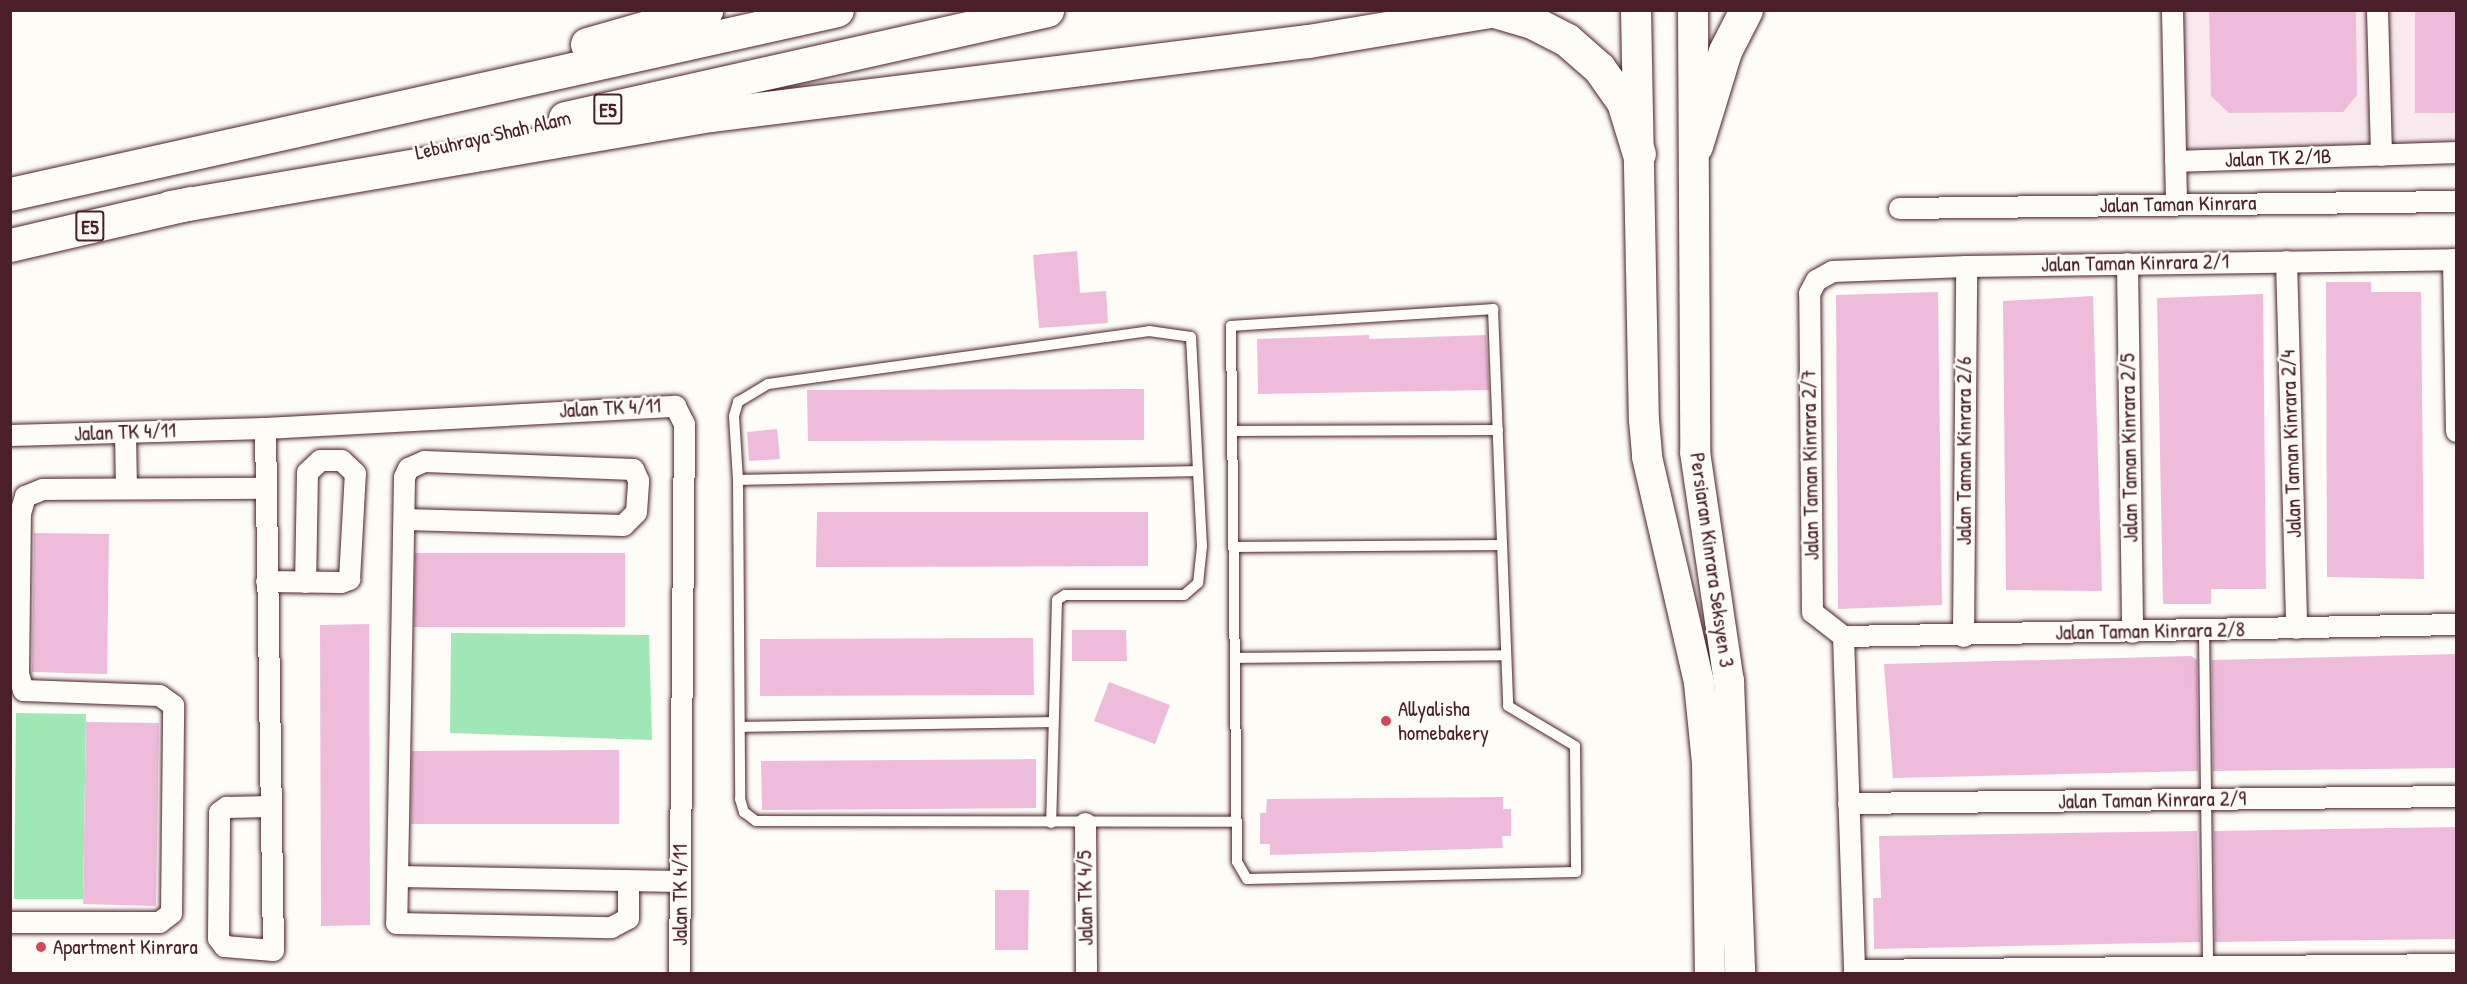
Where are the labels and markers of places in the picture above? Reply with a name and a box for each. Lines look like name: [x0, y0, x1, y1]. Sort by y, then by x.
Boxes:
place label: Allyalisha homebakery: [1398, 696, 1489, 746]
marker: Allyalisha homebakery: [1379, 714, 1393, 728]
place label: Apartment Kinrara: [53, 934, 198, 960]
marker: Apartment Kinrara: [34, 940, 48, 954]

